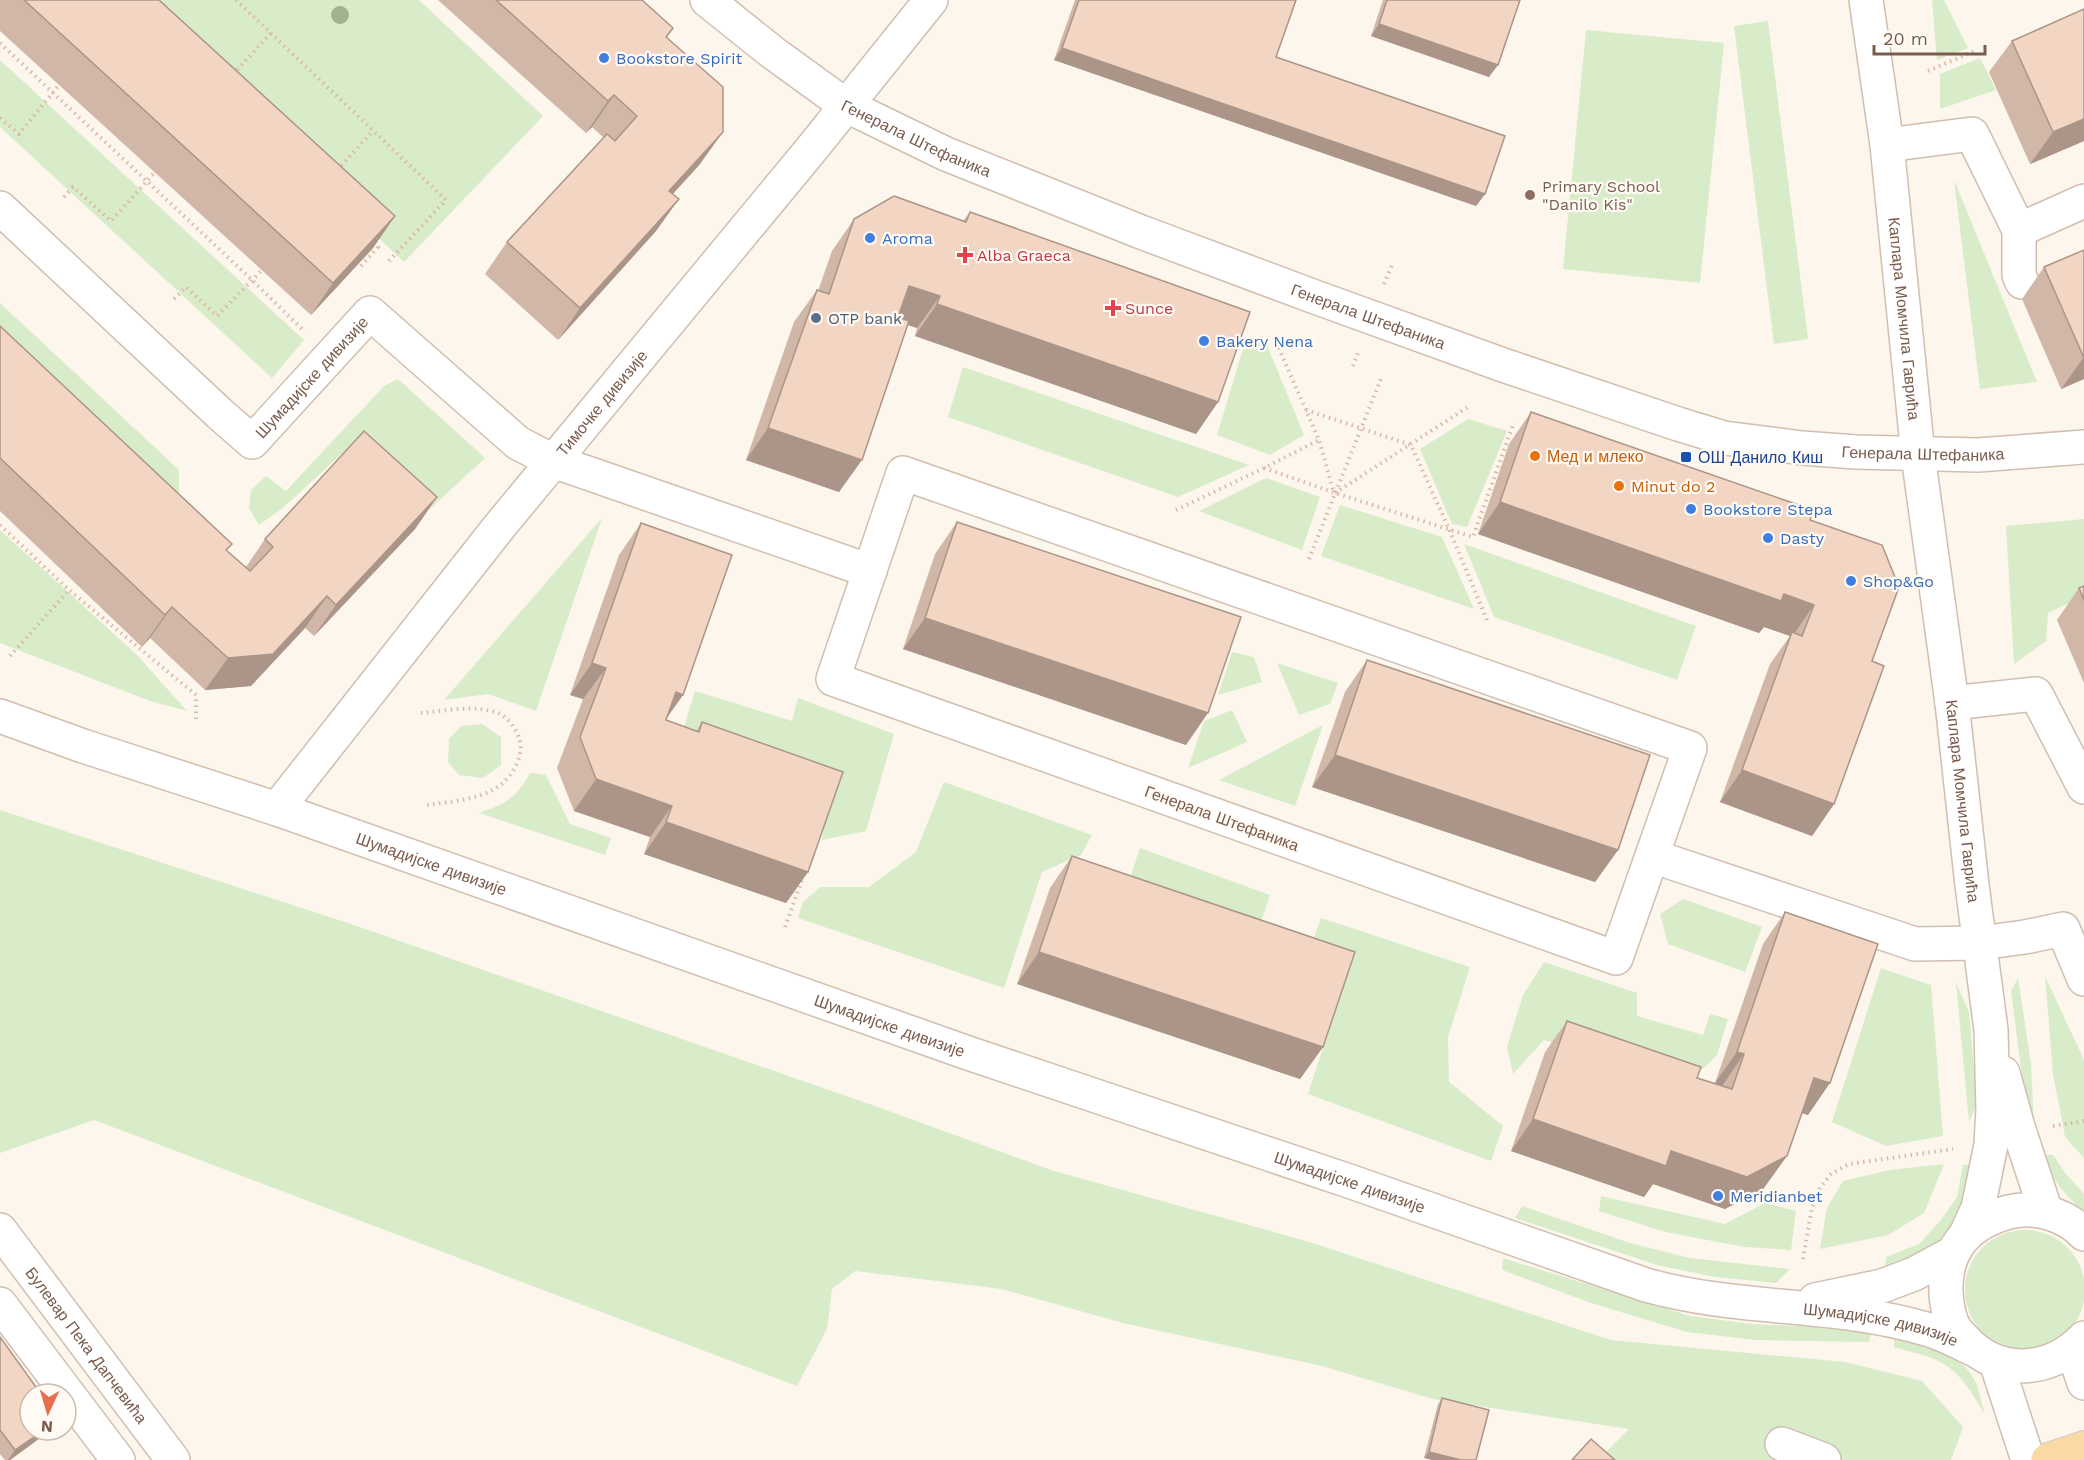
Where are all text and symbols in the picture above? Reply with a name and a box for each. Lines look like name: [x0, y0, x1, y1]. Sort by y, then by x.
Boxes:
scale bar: [1874, 18, 1985, 56]
text: 20 m: [1883, 28, 1928, 49]
place label: Bookstore Spirit: [616, 49, 742, 68]
marker: Bookstore Spirit: [597, 51, 611, 65]
street label: Генерала Штефаника: [838, 96, 994, 181]
place label: Primary School "Danilo Kis": [1542, 177, 1660, 214]
marker: Primary School "Danilo Kis": [1523, 188, 1537, 202]
street label: Каплара Момчила Гаврића: [1884, 216, 1923, 421]
place label: Aroma: [882, 229, 933, 248]
marker: Aroma: [863, 231, 877, 245]
place label: Alba Graeca: [977, 246, 1071, 265]
marker: Alba Graeca: [958, 248, 972, 262]
street label: Генерала Штефаника: [1288, 280, 1448, 353]
place label: Sunce: [1125, 299, 1173, 318]
marker: Sunce: [1106, 301, 1120, 315]
place label: OTP bank: [828, 309, 902, 328]
marker: OTP bank: [809, 311, 823, 325]
street label: Шумадијске дивизије: [251, 312, 372, 442]
place label: Bakery Nena: [1216, 332, 1313, 351]
marker: Bakery Nena: [1197, 334, 1211, 348]
street label: Тимочке дивизије: [553, 346, 651, 460]
street label: Генерала Штефаника: [1841, 442, 2005, 465]
place label: Мед и млеко: [1547, 447, 1644, 466]
place label: ОШ Данило Киш: [1698, 448, 1823, 467]
marker: Мед и млеко: [1528, 449, 1542, 463]
marker: ОШ Данило Киш: [1679, 450, 1693, 464]
place label: Minut do 2: [1631, 477, 1715, 496]
marker: Minut do 2: [1612, 479, 1626, 493]
place label: Bookstore Stepa: [1703, 500, 1833, 519]
marker: Bookstore Stepa: [1684, 502, 1698, 516]
place label: Dasty: [1780, 529, 1825, 548]
marker: Dasty: [1761, 531, 1775, 545]
place label: Shop&Go: [1863, 572, 1934, 591]
marker: Shop&Go: [1844, 574, 1858, 588]
street label: Каплара Момчила Гаврића: [1942, 699, 1983, 904]
street label: Генерала Штефаника: [1142, 782, 1302, 855]
street label: Шумадијске дивизије: [353, 829, 509, 899]
street label: Шумадијске дивизије: [812, 991, 967, 1061]
street label: Шумадијске дивизије: [1272, 1148, 1428, 1217]
place label: Meridianbet: [1730, 1187, 1823, 1206]
marker: Meridianbet: [1711, 1189, 1725, 1203]
street label: Булевар Пека Дапчевића: [21, 1263, 151, 1427]
street label: Шумадијске дивизије: [1802, 1299, 1961, 1350]
north arrow: [18, 1382, 78, 1442]
text: N: [40, 1417, 54, 1436]

